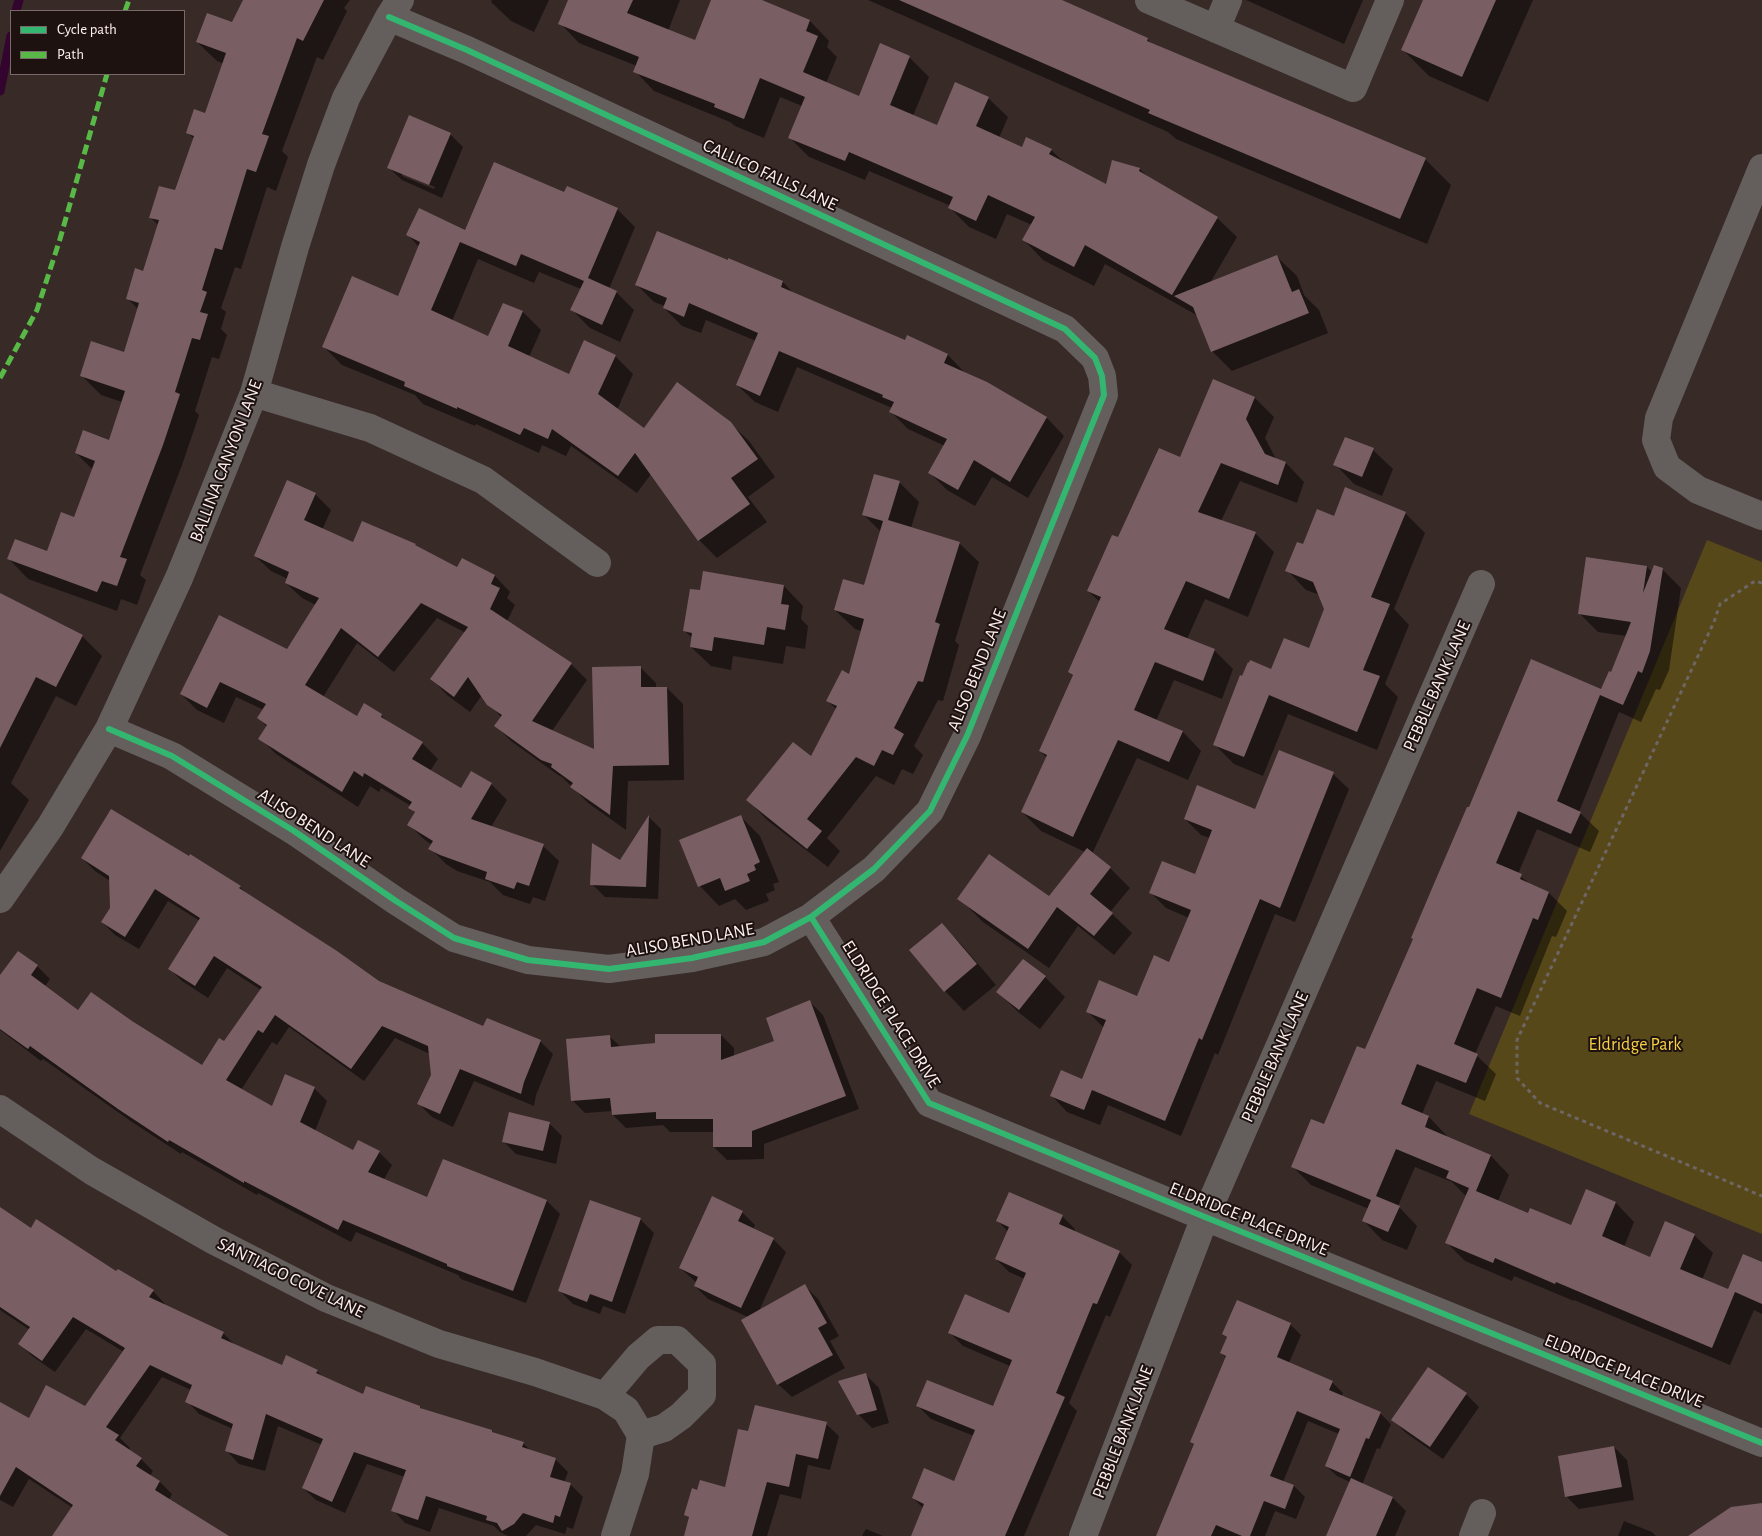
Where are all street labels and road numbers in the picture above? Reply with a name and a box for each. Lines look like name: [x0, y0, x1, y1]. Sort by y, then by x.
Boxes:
street label: CALLICO FALLS LANE: [699, 134, 841, 216]
street label: BALLINA CANYON LANE: [185, 377, 267, 545]
street label: ALISO BEND LANE: [943, 606, 1011, 734]
street label: PEBBLE BANK LANE: [1399, 617, 1475, 755]
street label: ALISO BEND LANE: [254, 784, 374, 872]
street label: ALISO BEND LANE: [624, 918, 756, 962]
street label: ELDRIDGE PLACE DRIVE: [837, 936, 945, 1092]
street label: PEBBLE BANK LANE: [1237, 988, 1313, 1126]
street label: ELDRIDGE PLACE DRIVE: [1166, 1177, 1332, 1261]
street label: SANTIAGO COVE LANE: [214, 1233, 368, 1323]
street label: ELDRIDGE PLACE DRIVE: [1541, 1329, 1707, 1413]
street label: PEBBLE BANK LANE: [1088, 1363, 1158, 1501]

